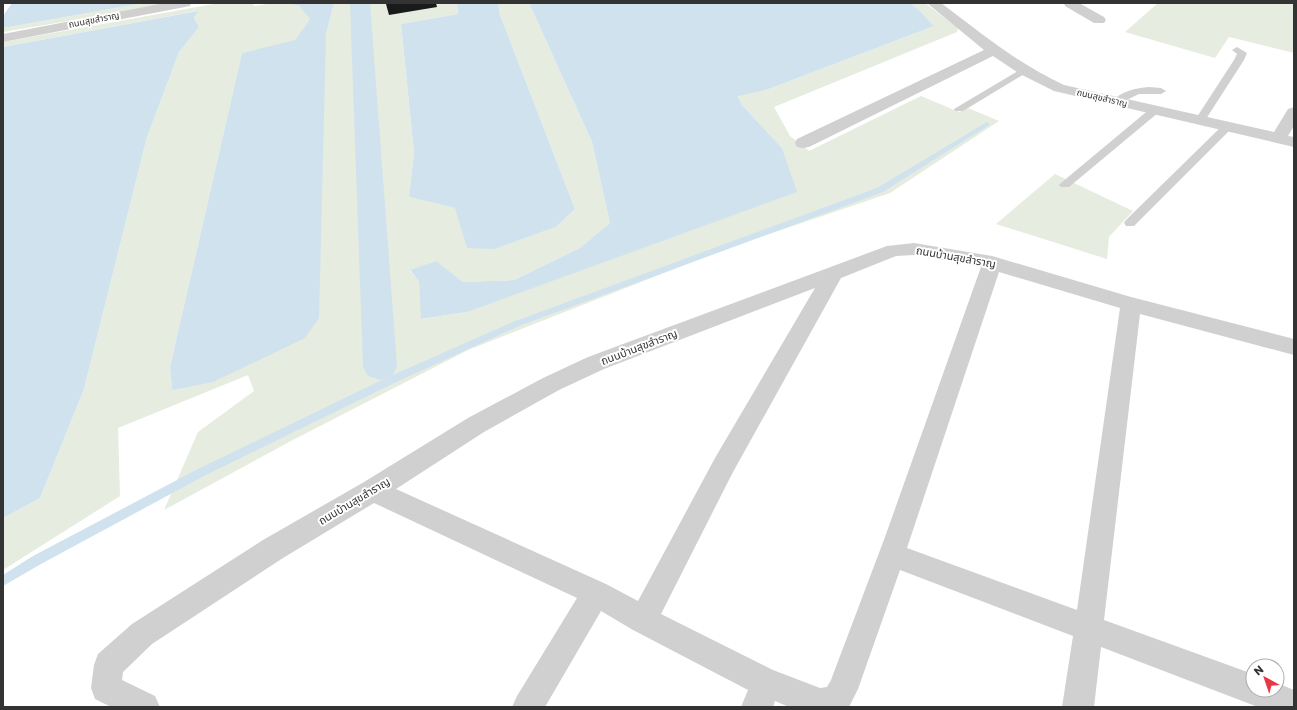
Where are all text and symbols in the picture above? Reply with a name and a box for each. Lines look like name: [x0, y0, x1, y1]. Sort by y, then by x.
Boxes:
street label: ถนนสุขสำราญ: [68, 9, 120, 31]
street label: ถนนสุขสำราญ: [1076, 86, 1128, 110]
street label: ถนนบ้านสุขสำราญ: [915, 242, 997, 272]
street label: ถนนบ้านสุขสำราญ: [598, 325, 680, 369]
street label: ถนนบ้านสุขสำราญ: [315, 473, 393, 529]
north arrow: [1245, 658, 1285, 698]
text: N: [1250, 662, 1267, 679]

